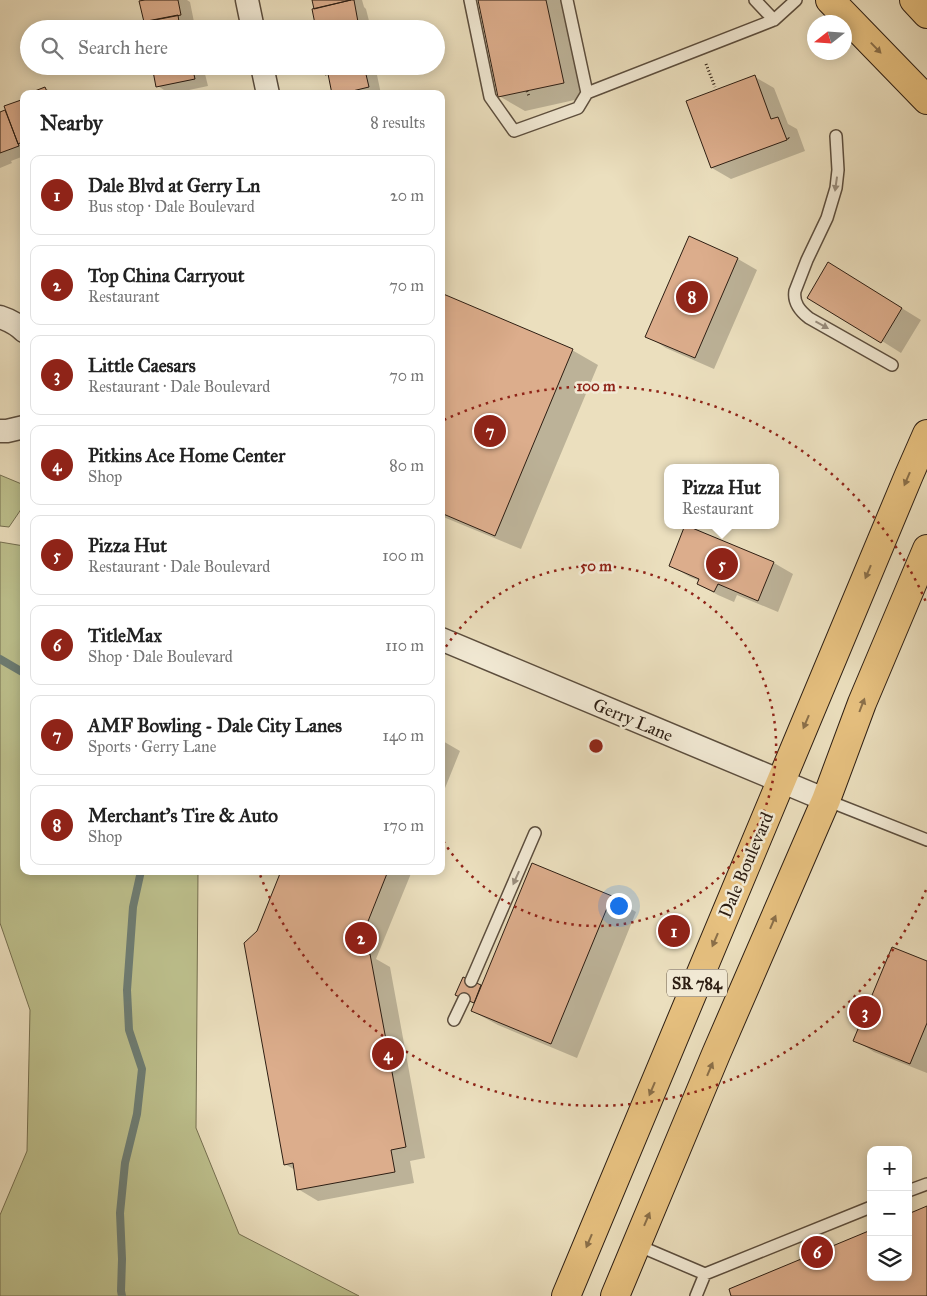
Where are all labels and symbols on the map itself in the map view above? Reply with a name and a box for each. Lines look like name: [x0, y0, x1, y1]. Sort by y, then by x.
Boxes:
north arrow: [807, 15, 852, 60]
one-way arrow: [870, 41, 882, 53]
one-way arrow: [832, 177, 840, 193]
pin: 8: [676, 278, 708, 316]
one-way arrow: [816, 321, 829, 330]
text: 100 m: [576, 377, 616, 395]
pin: 7: [474, 412, 506, 450]
one-way arrow: [903, 472, 911, 486]
pin: 5: [706, 545, 738, 583]
text: 50 m: [580, 557, 612, 575]
one-way arrow: [864, 565, 872, 579]
street label: Gerry Lane: [590, 693, 676, 747]
one-way arrow: [858, 698, 866, 712]
one-way arrow: [802, 715, 810, 730]
centre of rings: [587, 737, 605, 755]
street label: Dale Boulevard: [714, 809, 778, 921]
one-way arrow: [511, 871, 519, 885]
your location: [606, 893, 632, 919]
pin: 1: [658, 912, 690, 950]
one-way arrow: [770, 915, 778, 929]
pin: 2: [345, 919, 377, 957]
one-way arrow: [711, 932, 719, 947]
road number: SR 784: [667, 970, 727, 996]
pin: 3: [849, 993, 881, 1031]
pin: 4: [372, 1035, 404, 1073]
one-way arrow: [707, 1062, 715, 1076]
one-way arrow: [648, 1082, 656, 1096]
one-way arrow: [644, 1212, 652, 1226]
pin: 6: [801, 1233, 833, 1271]
one-way arrow: [585, 1234, 593, 1249]

